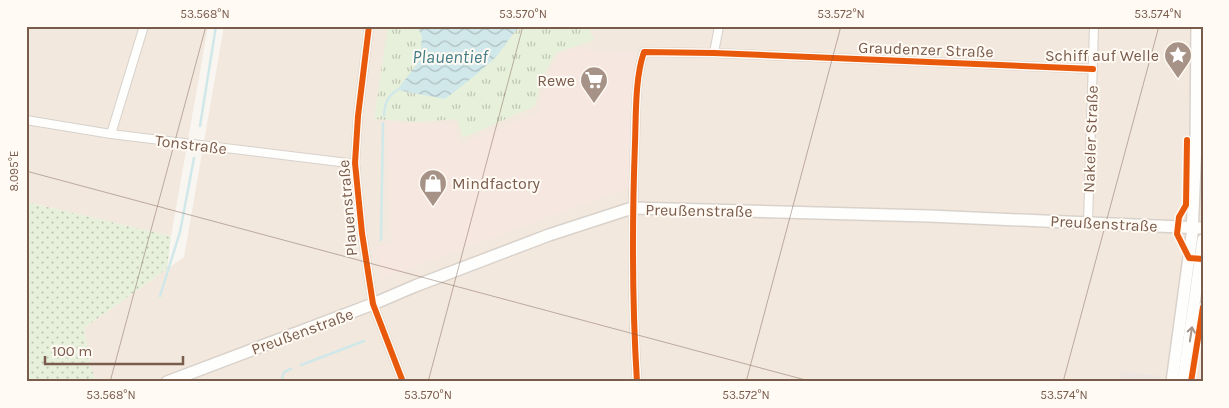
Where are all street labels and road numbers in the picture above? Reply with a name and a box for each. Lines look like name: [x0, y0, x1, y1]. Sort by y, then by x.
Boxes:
street label: Graudenzer Straße: [858, 38, 994, 61]
street label: Nakeler Straße: [1079, 85, 1102, 193]
street label: Tonstraße: [154, 131, 228, 158]
street label: Plauenstraße: [334, 159, 361, 257]
street label: Preußenstraße: [645, 200, 753, 221]
street label: Preußenstraße: [1050, 211, 1158, 236]
street label: Preußenstraße: [249, 304, 356, 359]

